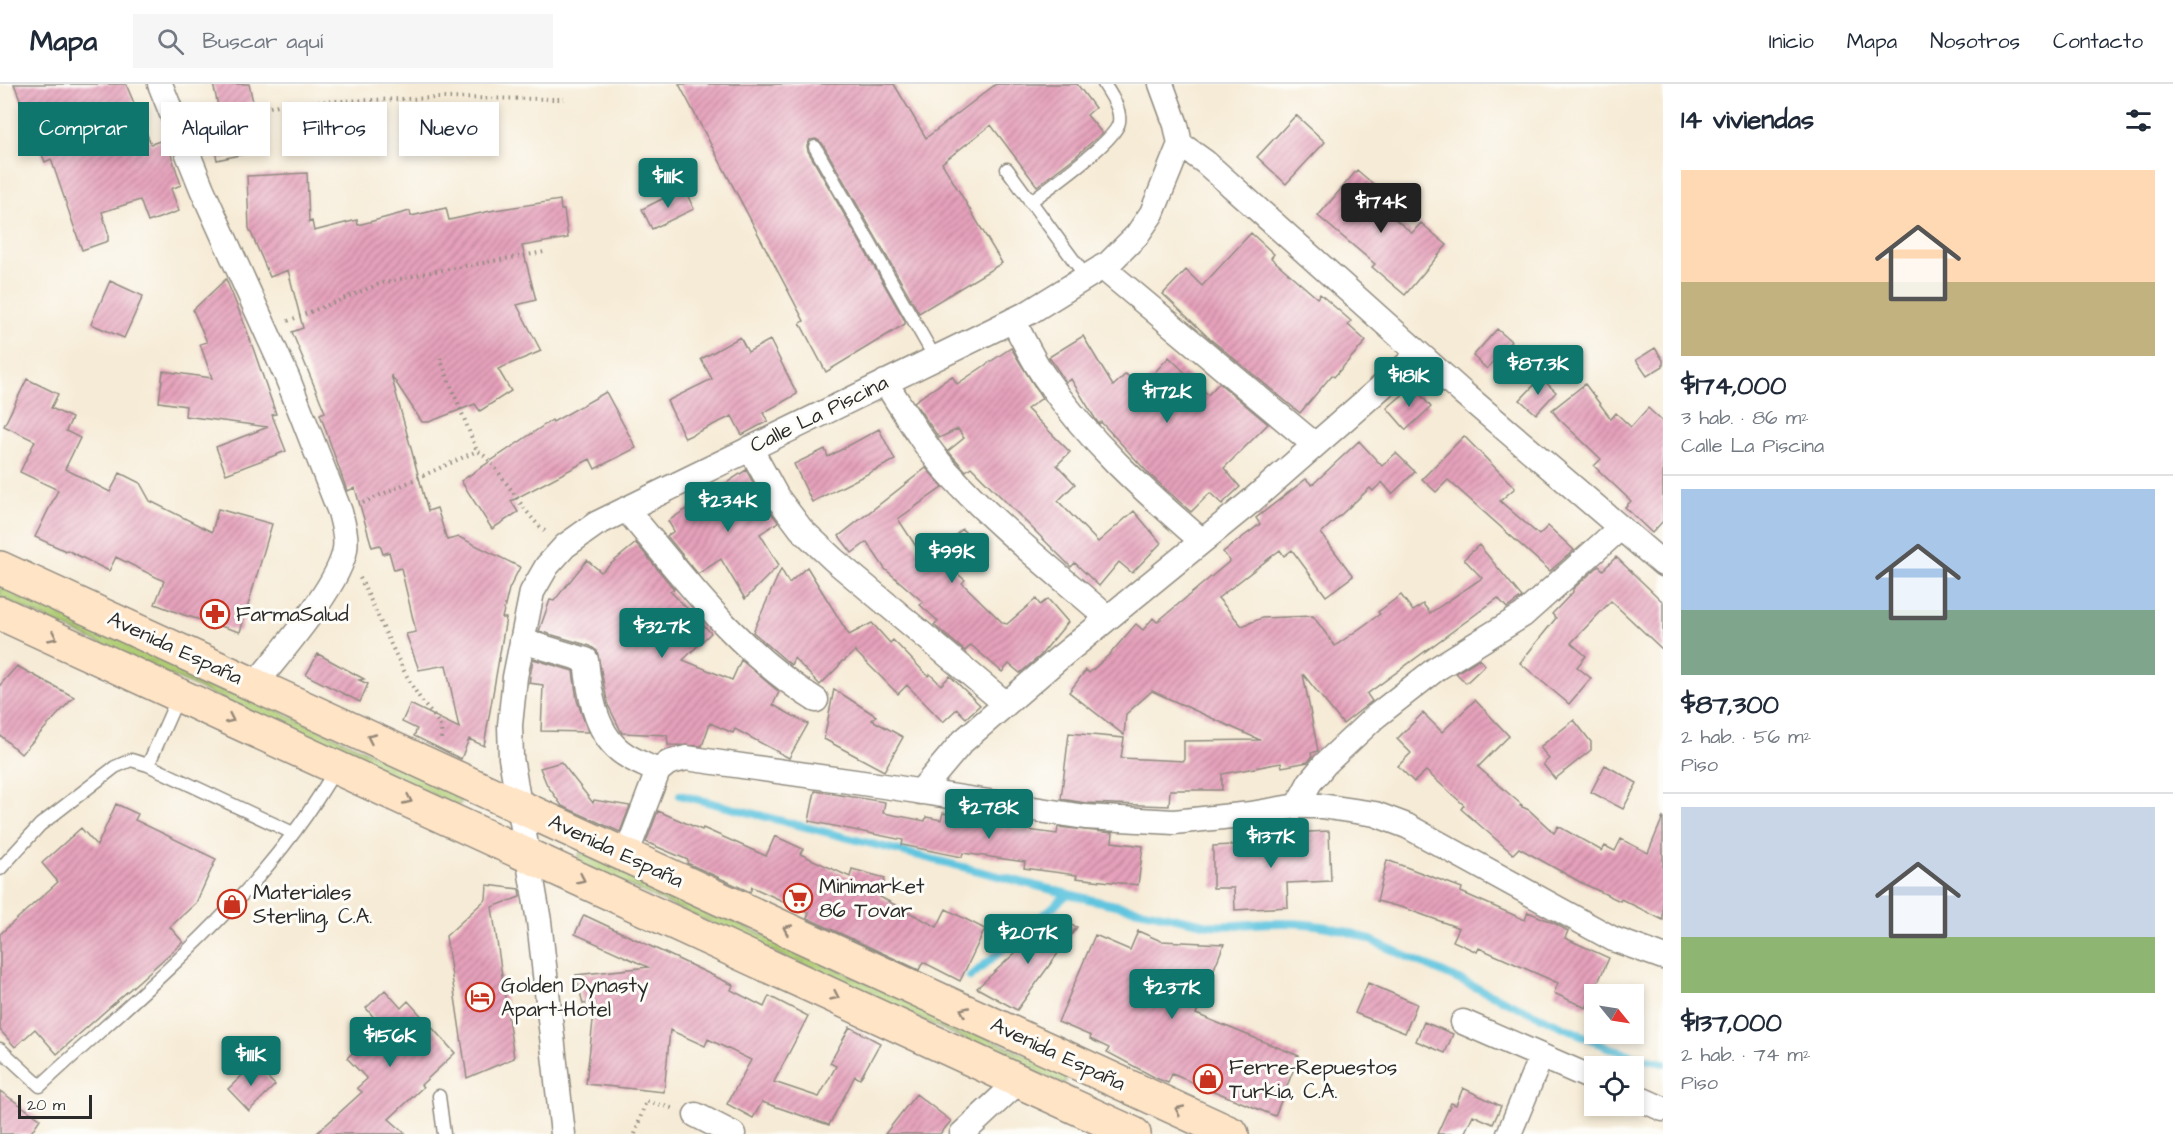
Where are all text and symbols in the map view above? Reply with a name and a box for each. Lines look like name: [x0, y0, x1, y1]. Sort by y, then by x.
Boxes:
search box: [133, 14, 553, 68]
text: Mapa: [30, 22, 97, 61]
icon: search: [154, 25, 187, 58]
text: Buscar aquí: [202, 26, 323, 57]
text: Inicio: [1769, 27, 1814, 56]
text: Mapa: [1847, 27, 1897, 56]
text: Nosotros: [1930, 27, 2020, 56]
text: Contacto: [2053, 27, 2143, 56]
chip: Comprar: [18, 102, 149, 156]
chip: Alquilar: [161, 102, 270, 156]
chip: Filtros: [282, 102, 387, 156]
chip: Nuevo: [399, 102, 499, 156]
text: 14 viviendas: [1681, 102, 1814, 138]
icon: filters: [2122, 104, 2155, 137]
pin: $111K: [626, 158, 710, 209]
text: $111K: [653, 163, 683, 191]
pin: $174K: [1339, 183, 1423, 234]
text: $174K: [1355, 188, 1407, 216]
icon: home: [1864, 209, 1972, 317]
pin: $87.3K: [1489, 345, 1587, 396]
text: $87.3K: [1507, 350, 1569, 378]
pin: $181K: [1367, 357, 1451, 408]
text: $181K: [1388, 362, 1430, 390]
street label: Calle La Piscina: [745, 368, 893, 460]
text: $174,000: [1681, 368, 1786, 404]
pin: $172K: [1125, 373, 1209, 424]
text: $172K: [1142, 378, 1192, 406]
text: 3 hab. · 86 m²: [1681, 404, 1809, 432]
text: Calle La Piscina: [1681, 432, 1824, 460]
pin: $234K: [686, 482, 770, 533]
text: $234K: [699, 487, 757, 515]
icon: home: [1864, 528, 1972, 636]
pin: $99K: [916, 533, 988, 584]
text: $99K: [929, 538, 975, 566]
pharmacy icon: FarmaSalud: [199, 598, 231, 630]
place label: FarmaSalud: [236, 600, 349, 629]
street label: Avenida España: [102, 604, 247, 693]
pin: $327K: [620, 608, 704, 659]
text: $327K: [633, 613, 691, 641]
one-way arrow: [47, 630, 58, 642]
text: $87,300: [1681, 687, 1779, 723]
one-way arrow: [224, 711, 235, 723]
text: 2 hab. · 56 m²: [1681, 723, 1811, 751]
one-way arrow: [366, 734, 377, 746]
text: Piso: [1681, 751, 1718, 779]
pin: $278K: [947, 789, 1031, 840]
one-way arrow: [401, 792, 412, 804]
text: $278K: [959, 794, 1019, 822]
street label: Avenida España: [543, 807, 688, 896]
pin: $137K: [1229, 818, 1313, 869]
text: $137K: [1247, 823, 1295, 851]
icon: home: [1864, 846, 1972, 954]
one-way arrow: [575, 872, 586, 884]
place label: Minimarket 86 Tovar: [819, 872, 925, 925]
place label: Materiales Sterling, C.A.: [253, 878, 372, 933]
supermarket icon: Minimarket 86 Tovar: [782, 882, 814, 914]
shop icon: Materiales Sterling, C.A.: [216, 888, 248, 920]
pin: $207K: [986, 914, 1070, 965]
text: $207K: [998, 919, 1058, 947]
one-way arrow: [782, 925, 793, 937]
pin: $237K: [1130, 969, 1214, 1020]
place label: Golden Dynasty Apart-Hotel: [501, 971, 649, 1025]
text: $237K: [1143, 974, 1201, 1002]
hotel icon: Golden Dynasty Apart-Hotel: [464, 981, 496, 1013]
north arrow: [1584, 984, 1644, 1044]
map controls: [1584, 984, 1644, 1116]
one-way arrow: [828, 989, 839, 1001]
text: $137,000: [1681, 1005, 1782, 1041]
one-way arrow: [959, 1006, 970, 1018]
street label: Avenida España: [985, 1010, 1130, 1099]
pin: $156K: [348, 1017, 432, 1068]
text: $156K: [364, 1022, 416, 1050]
pin: $111K: [209, 1036, 293, 1087]
text: $111K: [236, 1041, 266, 1069]
text: 2 hab. · 74 m²: [1681, 1041, 1810, 1069]
place label: Ferre-Repuestos Turkia, C.A.: [1229, 1053, 1397, 1106]
button: locate: [1584, 1056, 1644, 1116]
shop icon: Ferre-Repuestos Turkia, C.A.: [1192, 1063, 1224, 1095]
text: Piso: [1681, 1069, 1718, 1097]
scale bar: [18, 1092, 92, 1120]
text: 20 m: [27, 1094, 65, 1116]
one-way arrow: [1175, 1105, 1186, 1117]

